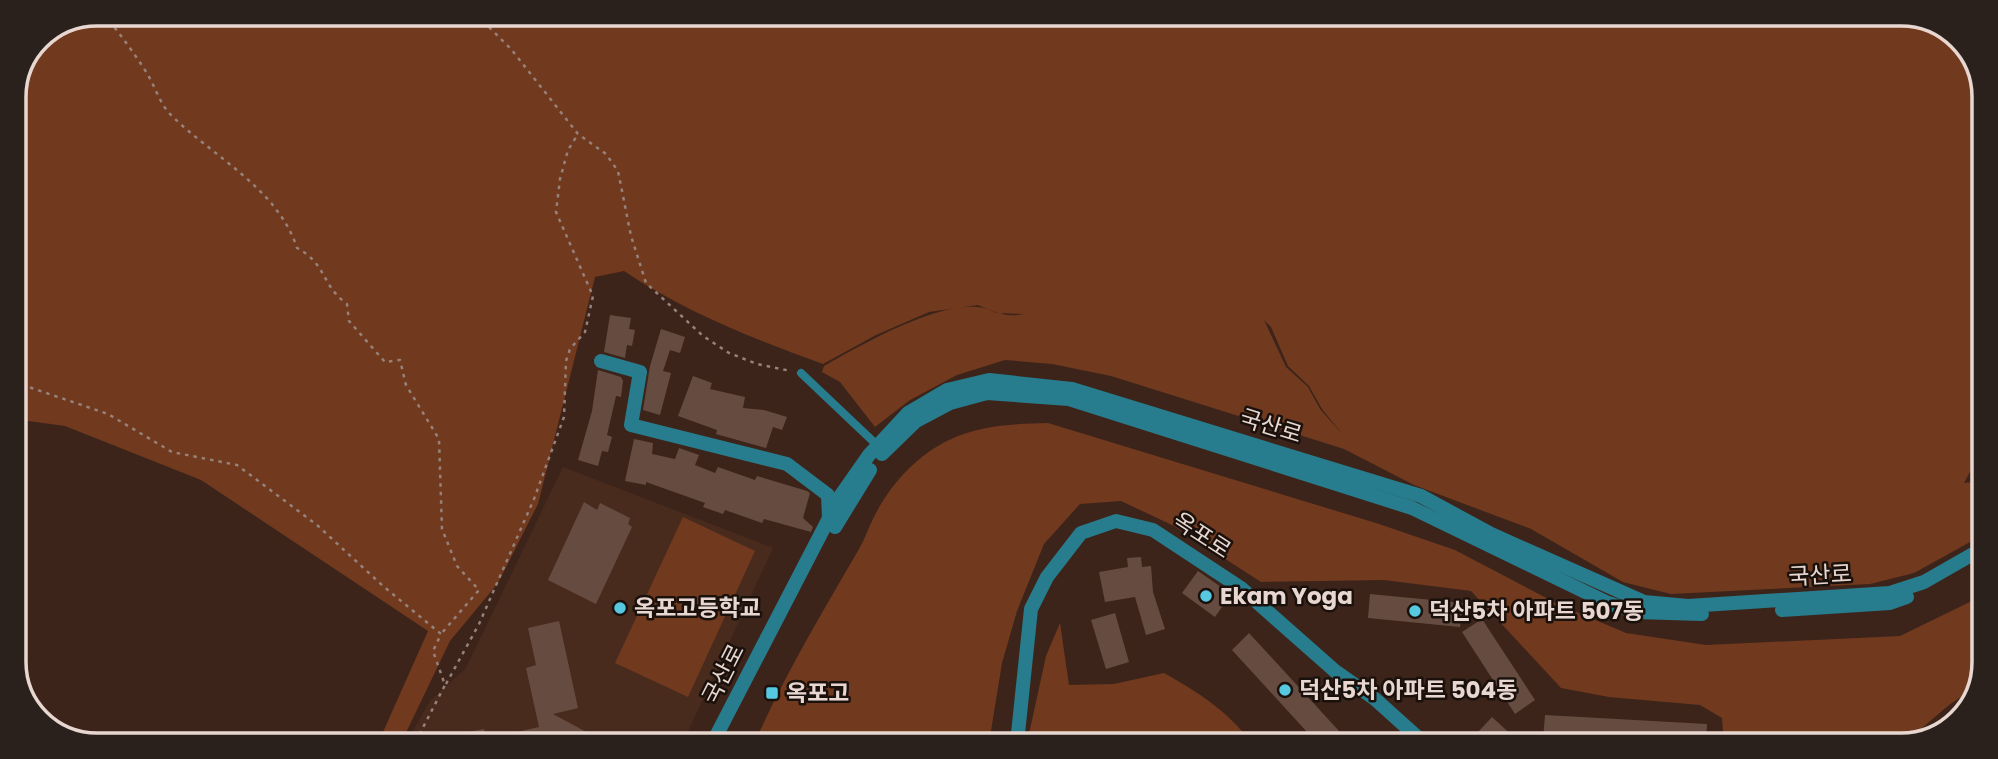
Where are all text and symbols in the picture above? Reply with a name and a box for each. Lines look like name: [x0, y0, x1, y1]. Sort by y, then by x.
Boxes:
street label: 국산로: [1236, 401, 1306, 451]
street label: 옥포로: [1167, 504, 1237, 566]
street label: 국산로: [1787, 557, 1853, 593]
place label: Ekam Yoga: [1220, 580, 1353, 612]
marker: Ekam Yoga: [1198, 588, 1214, 604]
place label: 옥포고등학교: [634, 592, 761, 624]
place label: 덕산5차 아파트 507동: [1429, 595, 1644, 627]
marker: 옥포고등학교: [612, 600, 628, 616]
marker: 덕산5차 아파트 507동: [1407, 603, 1423, 619]
street label: 국산로: [694, 638, 752, 710]
place label: 덕산5차 아파트 504동: [1299, 674, 1517, 706]
place label: 옥포고: [786, 677, 849, 709]
marker: 덕산5차 아파트 504동: [1277, 682, 1293, 698]
marker: 옥포고: [764, 685, 780, 701]

